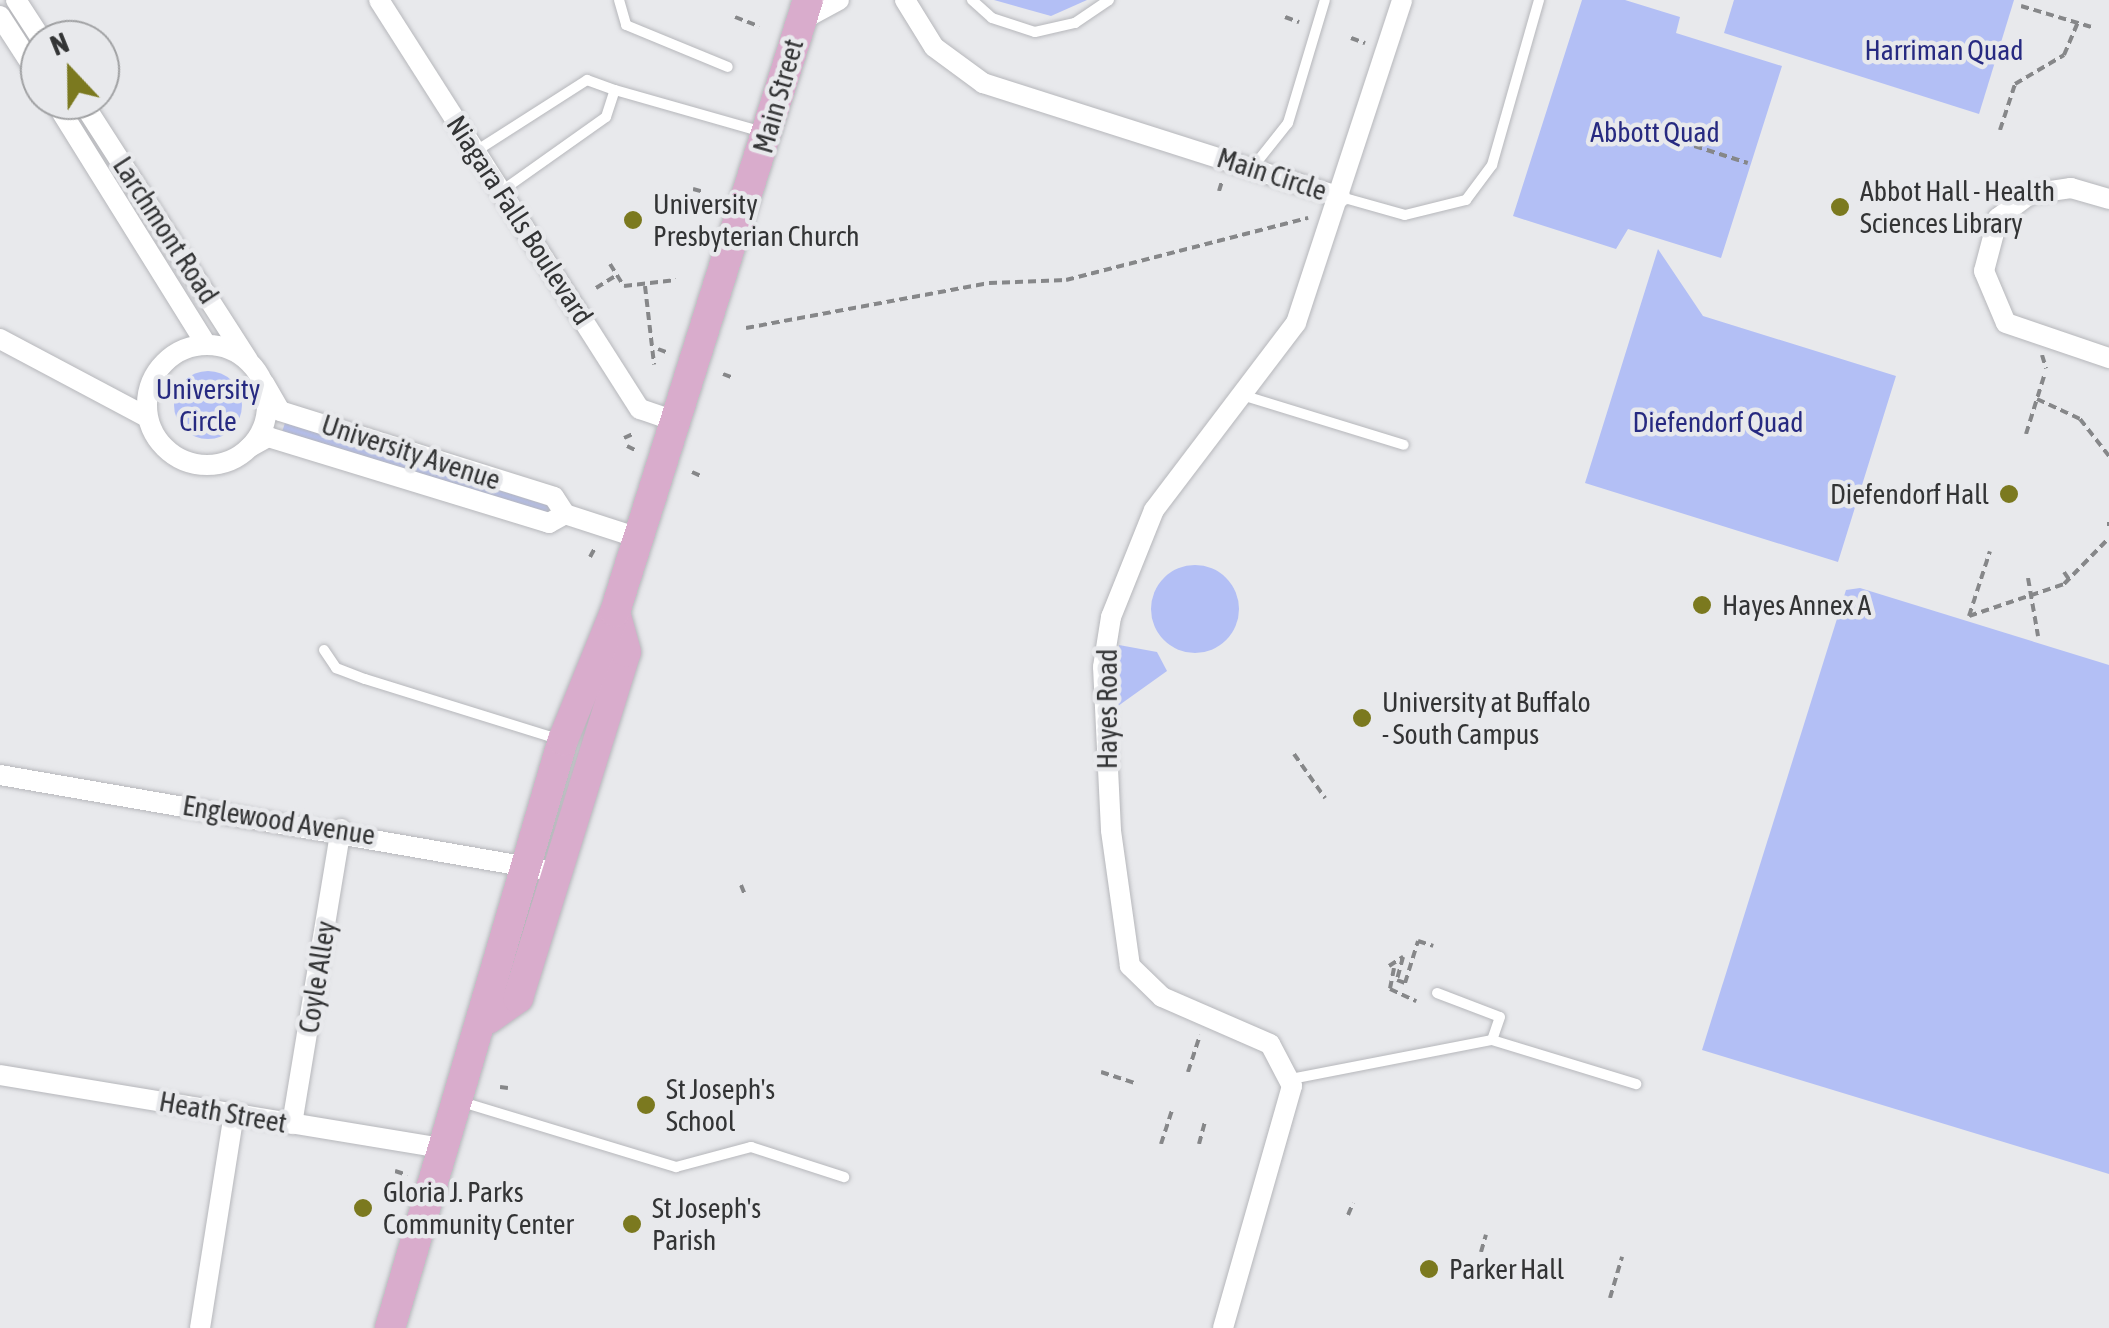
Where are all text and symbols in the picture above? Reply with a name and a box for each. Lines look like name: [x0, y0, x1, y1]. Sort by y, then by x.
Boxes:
north arrow: [20, 20, 120, 120]
text: N: [46, 26, 73, 62]
park label: Harriman Quad: [1864, 33, 2024, 67]
street label: Main Street: [746, 35, 810, 157]
street label: Niagara Falls Boulevard: [440, 109, 600, 331]
park label: Abbott Quad: [1590, 115, 1720, 149]
street label: Main Circle: [1213, 141, 1331, 207]
street label: Larchmont Road: [106, 150, 226, 310]
place label: Abbot Hall - Health Sciences Library: [1860, 174, 2055, 240]
place label: University Presbyterian Church: [653, 187, 860, 253]
marker: Abbot Hall - Health Sciences Library: [1829, 196, 1851, 218]
marker: University Presbyterian Church: [622, 209, 644, 231]
park label: University Circle: [156, 372, 260, 438]
park label: Diefendorf Quad: [1633, 405, 1803, 439]
street label: University Avenue: [317, 407, 505, 497]
place label: Diefendorf Hall: [1830, 477, 1989, 511]
marker: Diefendorf Hall: [1998, 483, 2020, 505]
place label: Hayes Annex A: [1722, 588, 1871, 622]
marker: Hayes Annex A: [1691, 594, 1713, 616]
street label: Hayes Road: [1090, 649, 1124, 769]
place label: University at Buffalo - South Campus: [1382, 685, 1591, 751]
marker: University at Buffalo - South Campus: [1351, 707, 1373, 729]
street label: Englewood Avenue: [180, 788, 378, 852]
street label: Coyle Alley: [292, 919, 342, 1035]
place label: St Joseph's School: [666, 1072, 775, 1138]
street label: Heath Street: [157, 1084, 289, 1140]
marker: St Joseph's School: [635, 1094, 657, 1116]
place label: Gloria J. Parks Community Center: [383, 1175, 574, 1241]
place label: St Joseph's Parish: [652, 1191, 761, 1257]
marker: Gloria J. Parks Community Center: [352, 1197, 374, 1219]
marker: St Joseph's Parish: [621, 1213, 643, 1235]
place label: Parker Hall: [1449, 1252, 1564, 1286]
marker: Parker Hall: [1418, 1258, 1440, 1280]

